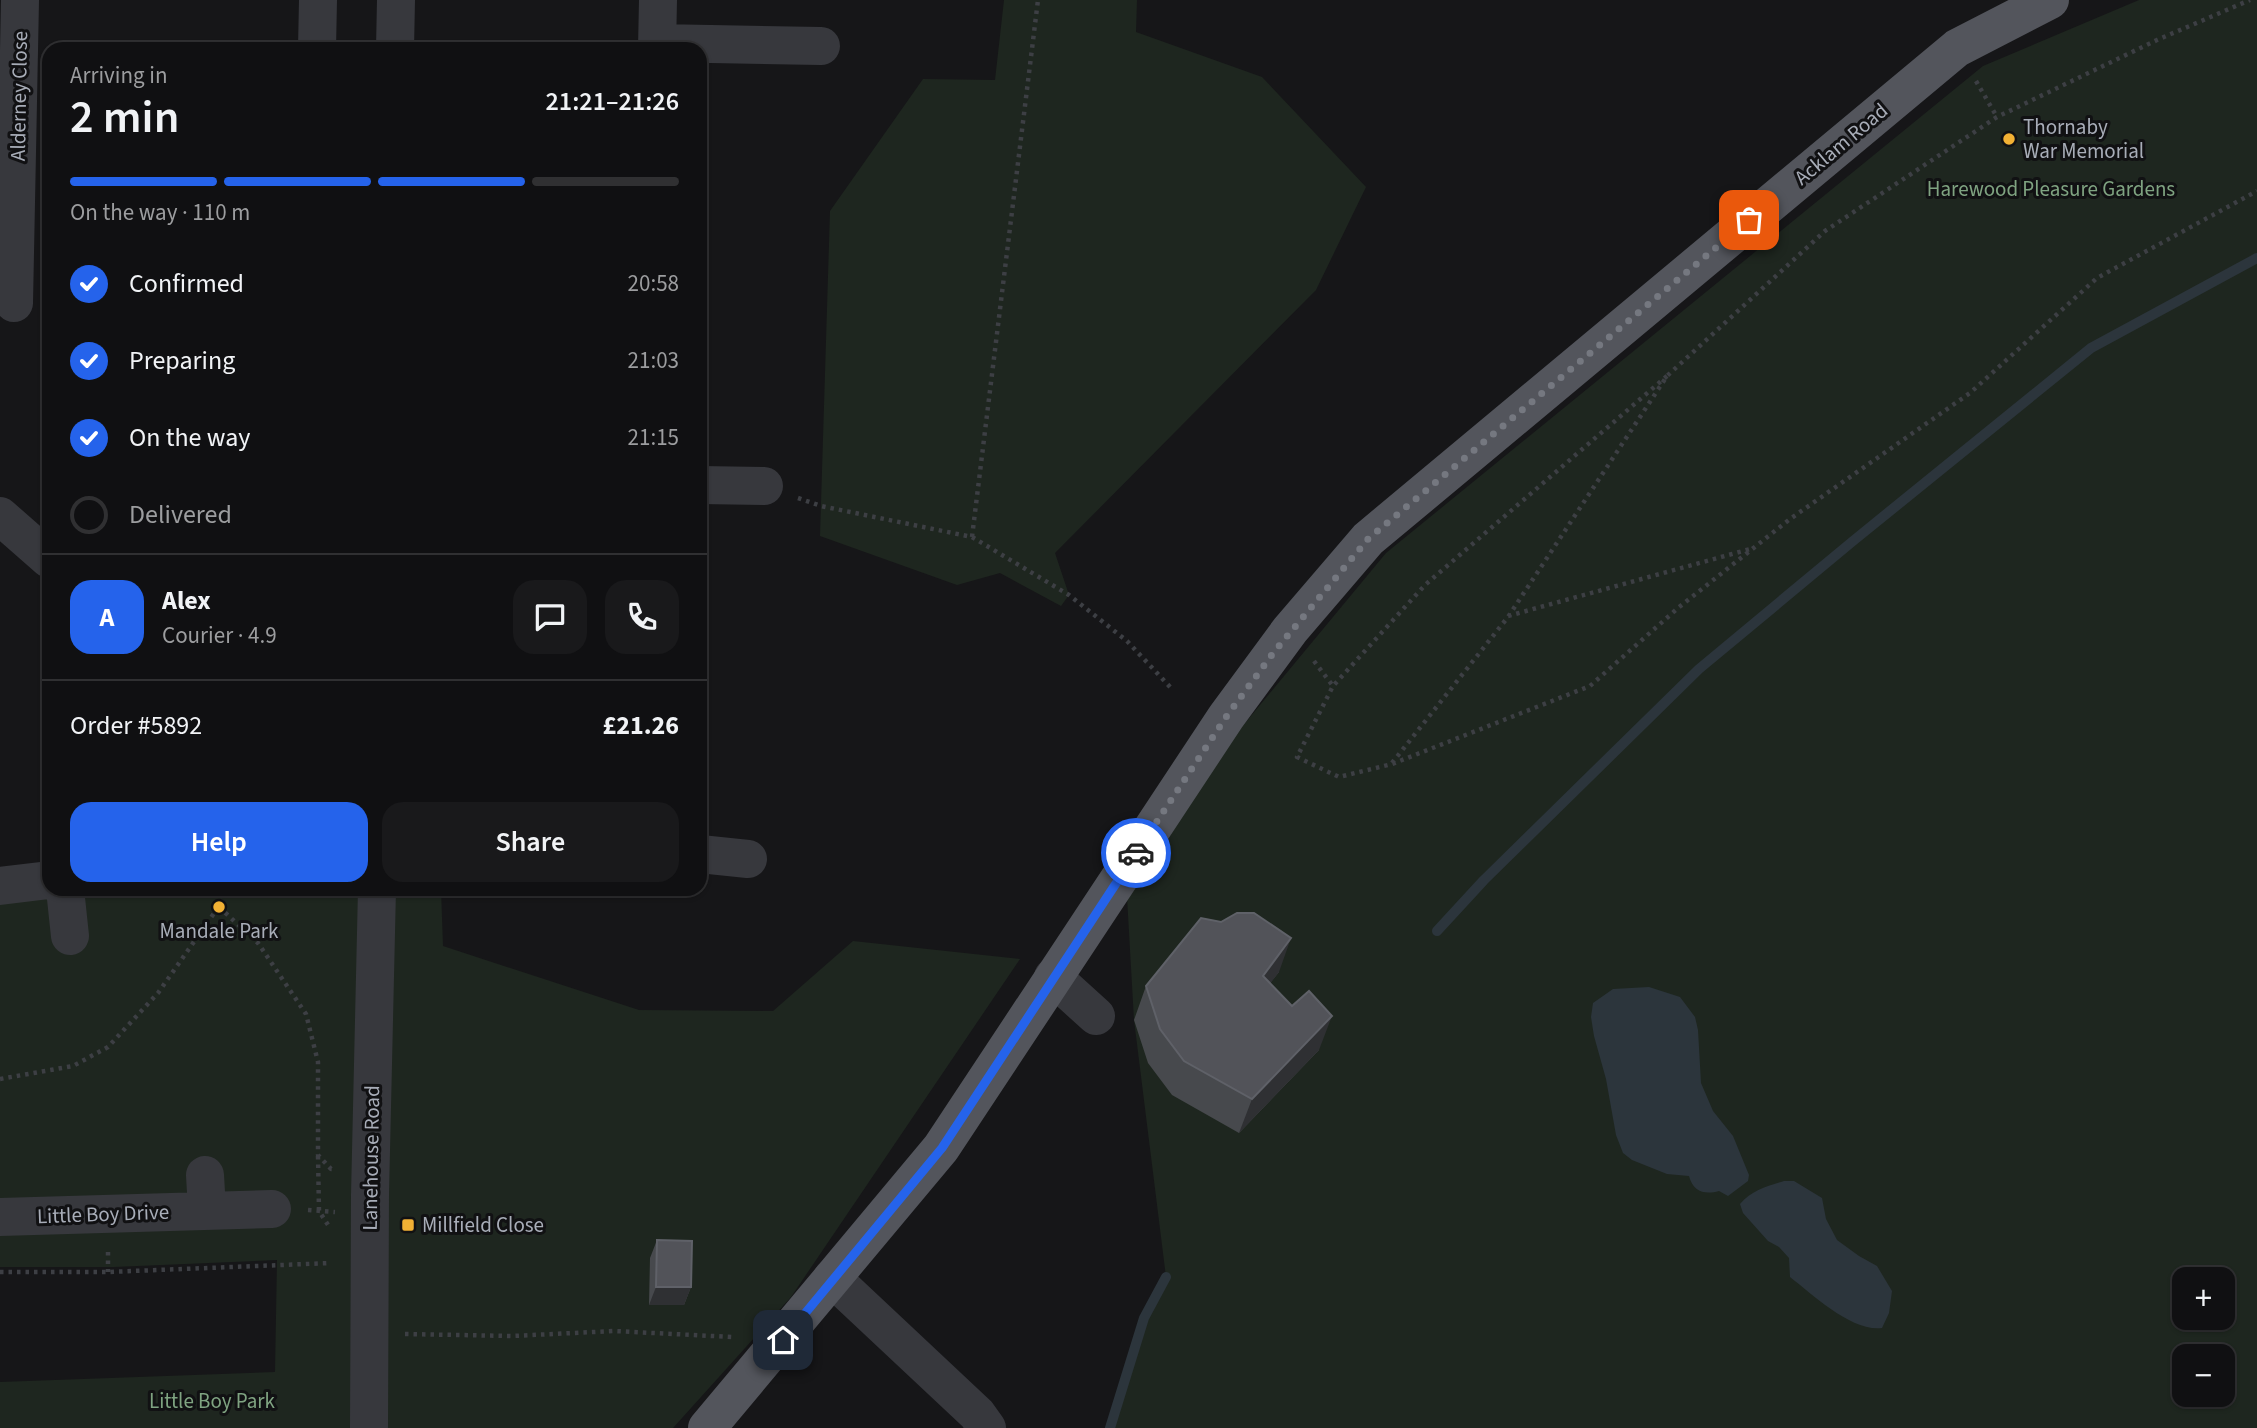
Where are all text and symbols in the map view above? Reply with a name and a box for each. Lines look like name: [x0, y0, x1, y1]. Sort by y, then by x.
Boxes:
street label: Alderney Close: [3, 31, 35, 161]
text: Arriving in: [70, 59, 168, 92]
text: 21:21–21:26: [546, 83, 679, 120]
text: 2 min: [70, 85, 179, 150]
street label: Acklam Road: [1788, 96, 1894, 192]
place label: Thornaby War Memorial: [2023, 112, 2144, 166]
marker: Thornaby War Memorial: [2001, 131, 2017, 147]
park label: Harewood Pleasure Gardens: [1927, 174, 2175, 204]
pin: [1719, 190, 1779, 250]
text: On the way · 110 m: [70, 196, 250, 229]
icon: bag: [1730, 201, 1768, 239]
icon: check: [70, 265, 108, 303]
text: Confirmed: [129, 265, 244, 302]
text: 20:58: [628, 267, 679, 300]
icon: check: [70, 342, 108, 380]
text: Preparing: [129, 342, 235, 379]
text: 21:03: [628, 344, 679, 377]
icon: check: [70, 419, 108, 457]
text: On the way: [129, 419, 250, 456]
text: 21:15: [628, 421, 679, 454]
text: Delivered: [129, 496, 232, 533]
button: chat: [513, 580, 587, 654]
button: phone: [605, 580, 679, 654]
text: Alex: [162, 582, 211, 619]
text: A: [100, 599, 114, 636]
text: Courier · 4.9: [162, 619, 277, 652]
text: Order #5892: [70, 707, 202, 744]
text: £21.26: [603, 707, 679, 744]
button: Help: [70, 802, 368, 882]
button: Share: [382, 802, 679, 882]
courier: [1101, 818, 1171, 888]
icon: car: [1117, 834, 1155, 872]
marker: Mandale Park: [211, 899, 227, 915]
place label: Mandale Park: [160, 916, 279, 946]
street label: Lanehouse Road: [355, 1085, 387, 1231]
street label: Little Boy Drive: [36, 1197, 170, 1231]
place label: Millfield Close: [422, 1210, 544, 1240]
marker: Millfield Close: [400, 1217, 416, 1233]
map controls: [2172, 1267, 2235, 1407]
button: +: [2172, 1267, 2235, 1330]
pin: [753, 1310, 813, 1370]
icon: home: [764, 1321, 802, 1359]
button: −: [2172, 1344, 2235, 1407]
park label: Little Boy Park: [149, 1386, 276, 1416]

